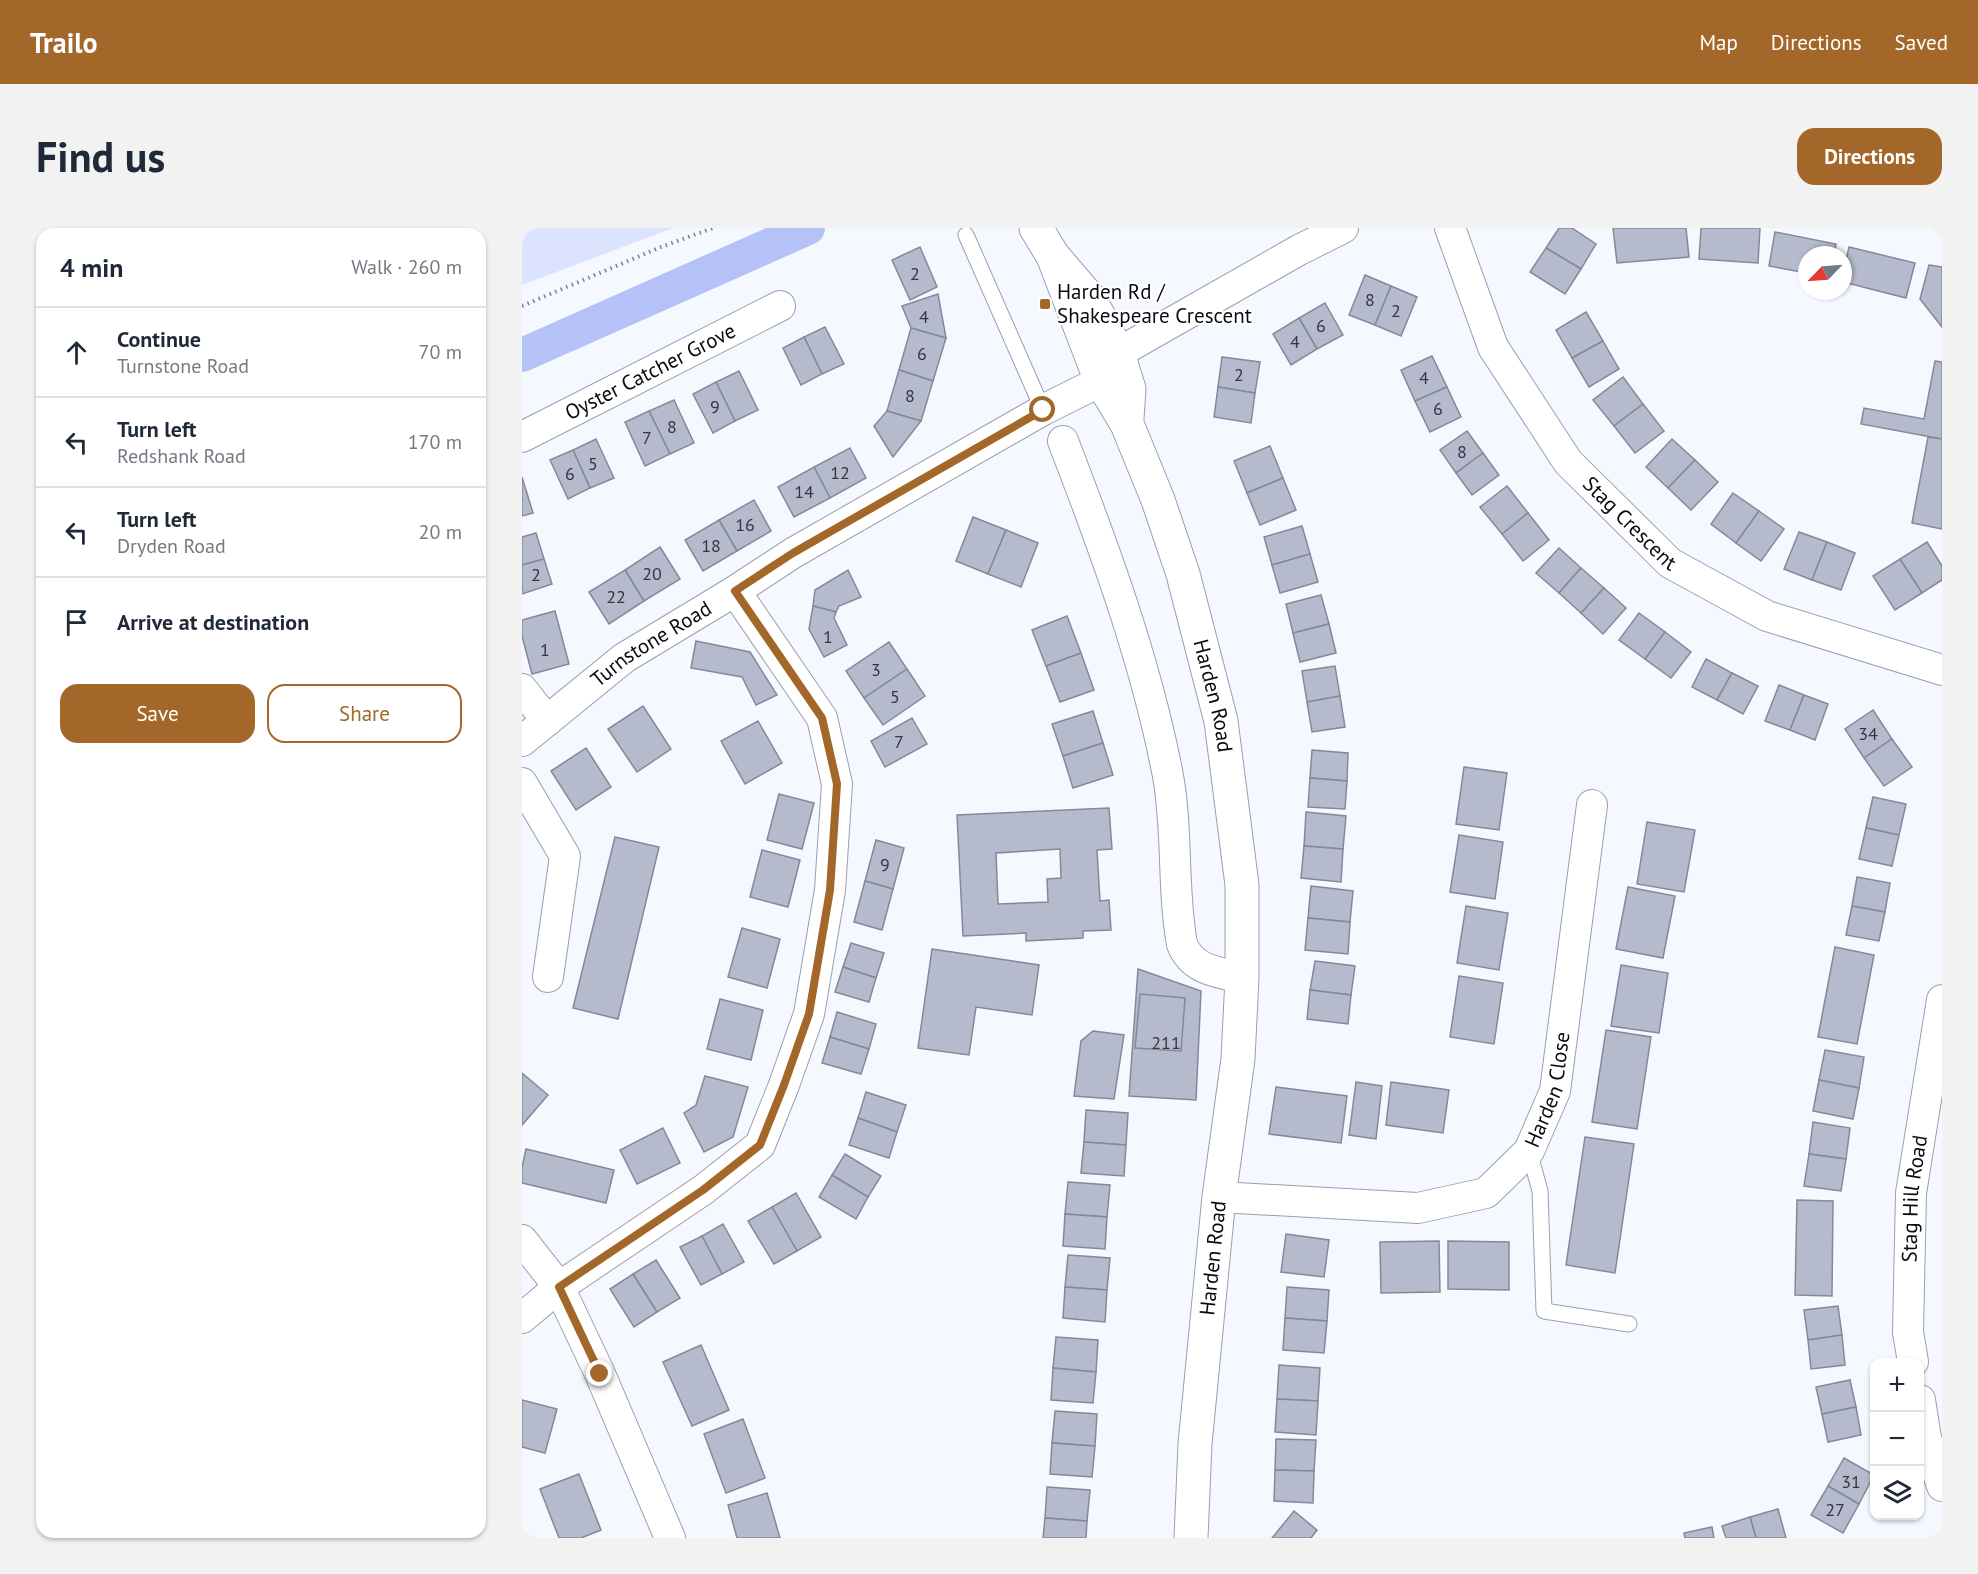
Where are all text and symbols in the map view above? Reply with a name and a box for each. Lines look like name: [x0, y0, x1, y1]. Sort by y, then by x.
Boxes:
text: Trailo: [30, 24, 97, 61]
text: Map: [1699, 29, 1738, 56]
text: Directions: [1771, 29, 1862, 56]
text: Saved: [1895, 29, 1948, 56]
button: Directions: [1797, 128, 1942, 185]
text: Find us: [36, 129, 165, 184]
north arrow: [1798, 246, 1852, 300]
text: 4 min: [60, 251, 123, 284]
text: Walk · 260 m: [351, 254, 462, 280]
house number: 2: [910, 262, 920, 285]
place label: Harden Rd / Shakespeare Crescent: [1057, 278, 1252, 329]
house number: 8: [1365, 288, 1375, 311]
marker: Harden Rd / Shakespeare Crescent: [1038, 297, 1052, 311]
house number: 2: [1391, 299, 1401, 322]
house number: 4: [919, 305, 929, 328]
house number: 6: [1316, 314, 1326, 337]
street label: Oyster Catcher Grove: [560, 317, 740, 426]
text: Continue: [117, 325, 201, 353]
house number: 4: [1290, 330, 1300, 353]
icon: ahead: [60, 336, 93, 369]
text: 70 m: [419, 339, 462, 365]
house number: 6: [917, 342, 927, 365]
text: Turnstone Road: [117, 353, 249, 379]
house number: 2: [1234, 363, 1244, 386]
house number: 4: [1419, 366, 1429, 389]
house number: 8: [905, 384, 915, 407]
house number: 9: [710, 395, 720, 418]
route start: [1029, 396, 1055, 422]
house number: 6: [1433, 397, 1443, 420]
text: Turn left: [117, 415, 197, 443]
house number: 8: [667, 415, 677, 438]
icon: left: [60, 426, 93, 459]
house number: 7: [642, 426, 652, 449]
text: 170 m: [408, 429, 462, 455]
house number: 8: [1457, 440, 1467, 463]
text: Redshank Road: [117, 443, 246, 469]
house number: 5: [588, 452, 598, 475]
house number: 12: [830, 461, 850, 484]
house number: 6: [565, 462, 575, 485]
street label: Stag Crescent: [1577, 470, 1681, 577]
house number: 14: [794, 480, 814, 503]
text: Turn left: [117, 505, 197, 533]
house number: 16: [735, 513, 755, 536]
icon: left: [60, 516, 93, 549]
text: 20 m: [419, 519, 462, 545]
text: Dryden Road: [117, 533, 226, 559]
house number: 18: [701, 534, 721, 557]
house number: 20: [642, 562, 662, 585]
house number: 2: [531, 563, 541, 586]
house number: 22: [606, 585, 626, 608]
street label: Turnstone Road: [585, 594, 716, 693]
icon: arrive: [60, 606, 93, 639]
text: Arrive at destination: [117, 608, 309, 636]
house number: 1: [823, 625, 833, 648]
street label: Harden Road: [1187, 636, 1239, 754]
house number: 1: [540, 638, 550, 661]
house number: 3: [871, 658, 881, 681]
button: Save: [60, 684, 255, 743]
button: Share: [267, 684, 462, 743]
house number: 5: [890, 685, 900, 708]
house number: 34: [1858, 722, 1878, 745]
house number: 7: [894, 730, 904, 753]
house number: 9: [880, 853, 890, 876]
street label: Harden Close: [1518, 1030, 1576, 1151]
house number: 211: [1151, 1031, 1181, 1054]
street label: Stag Hill Road: [1896, 1133, 1933, 1263]
street label: Harden Road: [1193, 1199, 1232, 1317]
map controls: [1870, 1358, 1924, 1520]
button: +: [1870, 1358, 1924, 1412]
route end: [586, 1360, 612, 1386]
button: −: [1870, 1412, 1924, 1466]
button: layers: [1870, 1466, 1924, 1520]
house number: 31: [1841, 1470, 1861, 1493]
house number: 27: [1825, 1498, 1845, 1521]

